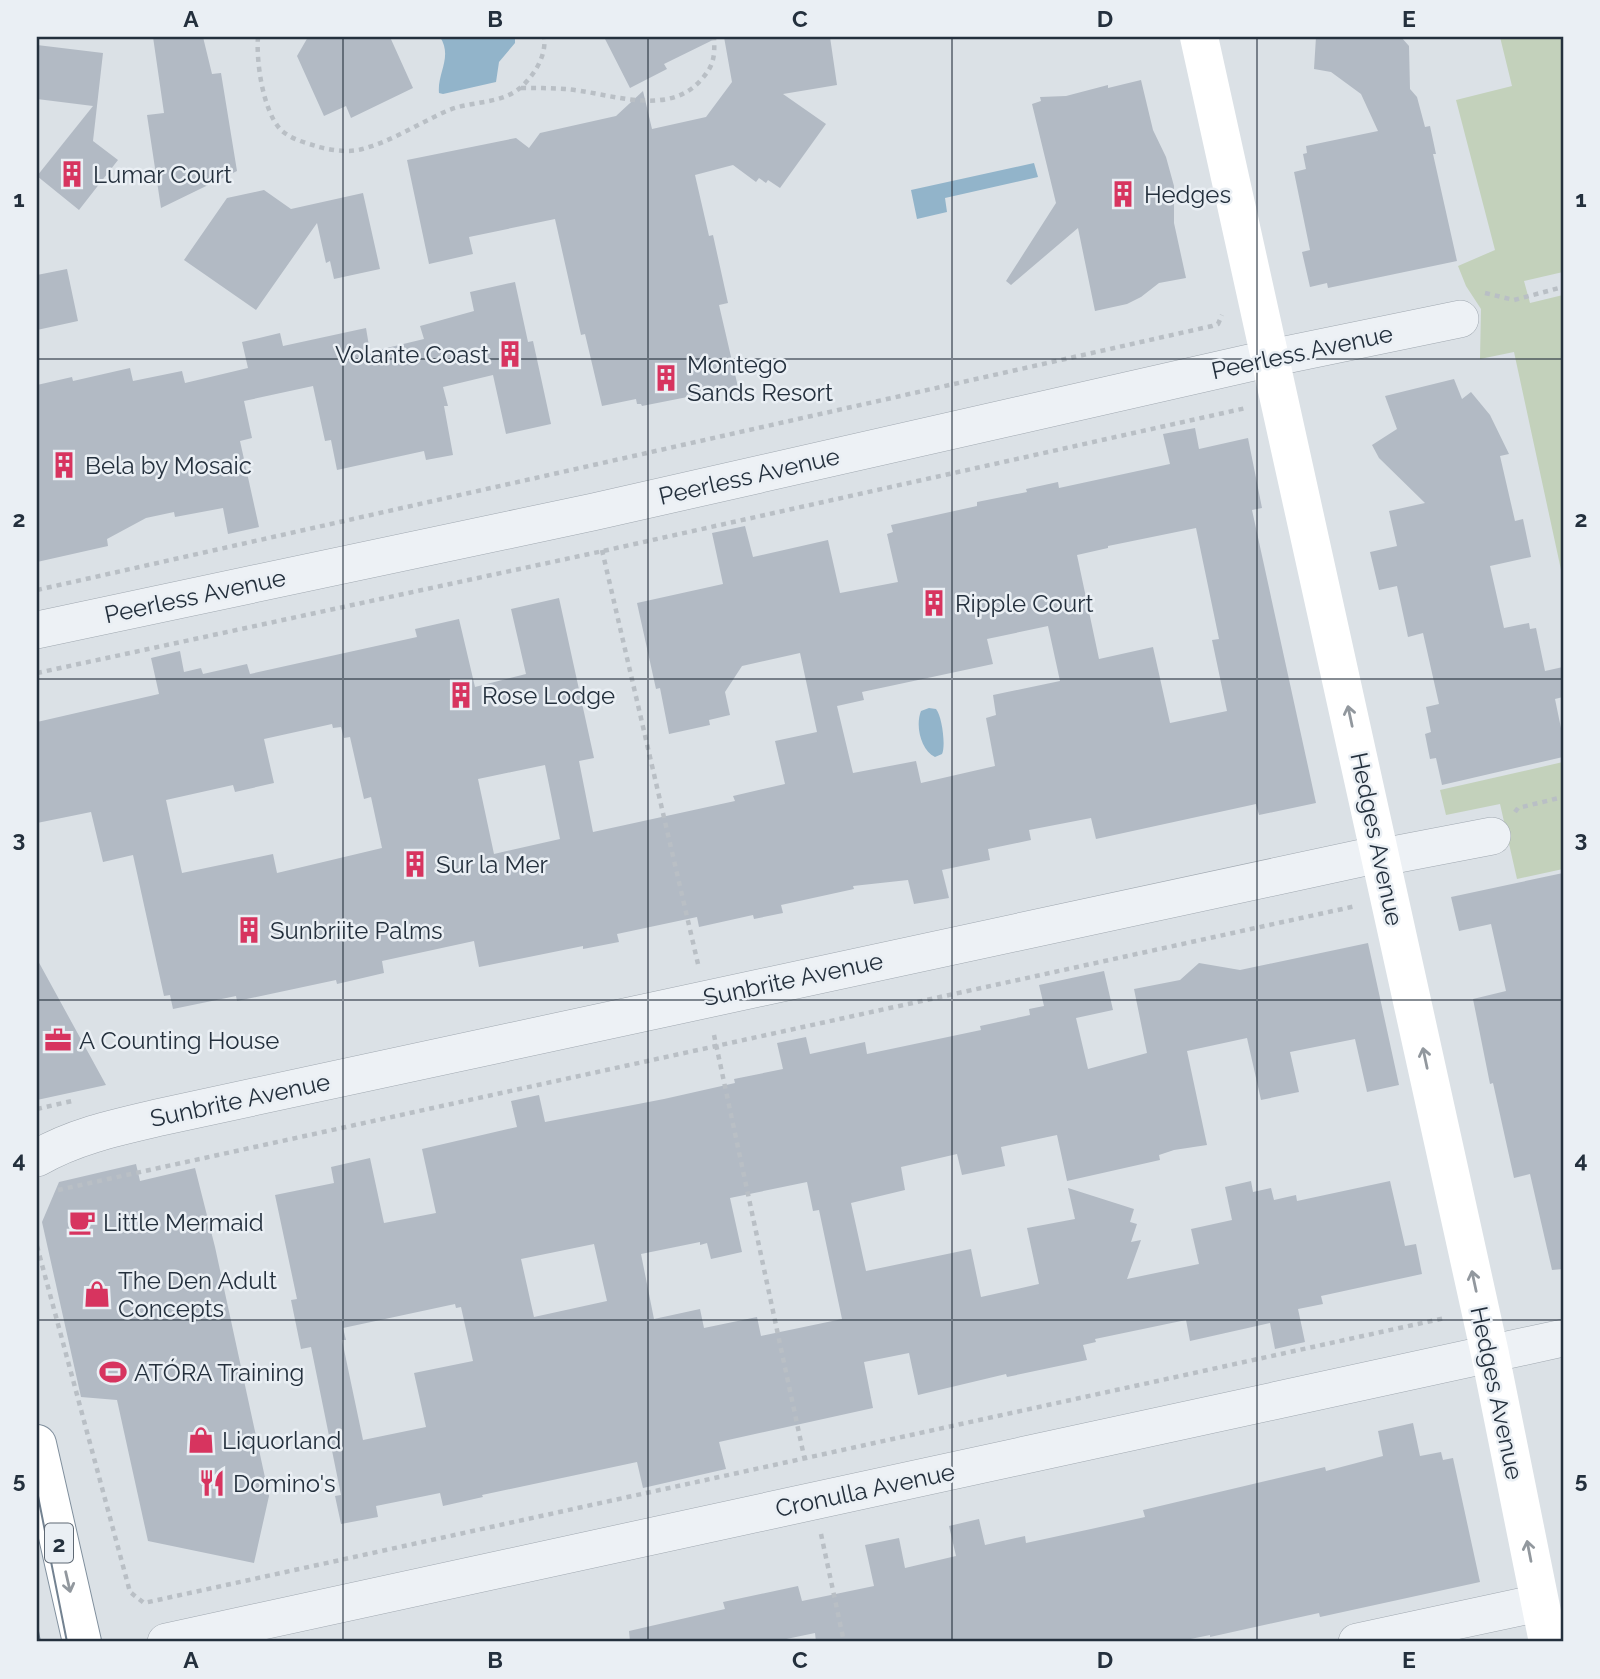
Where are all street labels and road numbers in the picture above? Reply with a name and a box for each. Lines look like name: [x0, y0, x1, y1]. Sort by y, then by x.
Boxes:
street label: Peerless Avenue: [1209, 319, 1395, 385]
street label: Peerless Avenue: [656, 441, 842, 511]
street label: Peerless Avenue: [102, 563, 288, 629]
street label: Hedges Avenue: [1344, 750, 1410, 928]
street label: Sunbrite Avenue: [701, 946, 885, 1012]
street label: Sunbrite Avenue: [148, 1067, 332, 1133]
street label: Hedges Avenue: [1464, 1304, 1530, 1482]
street label: Cronulla Avenue: [773, 1457, 957, 1523]
road number: 2: [45, 1524, 73, 1562]

